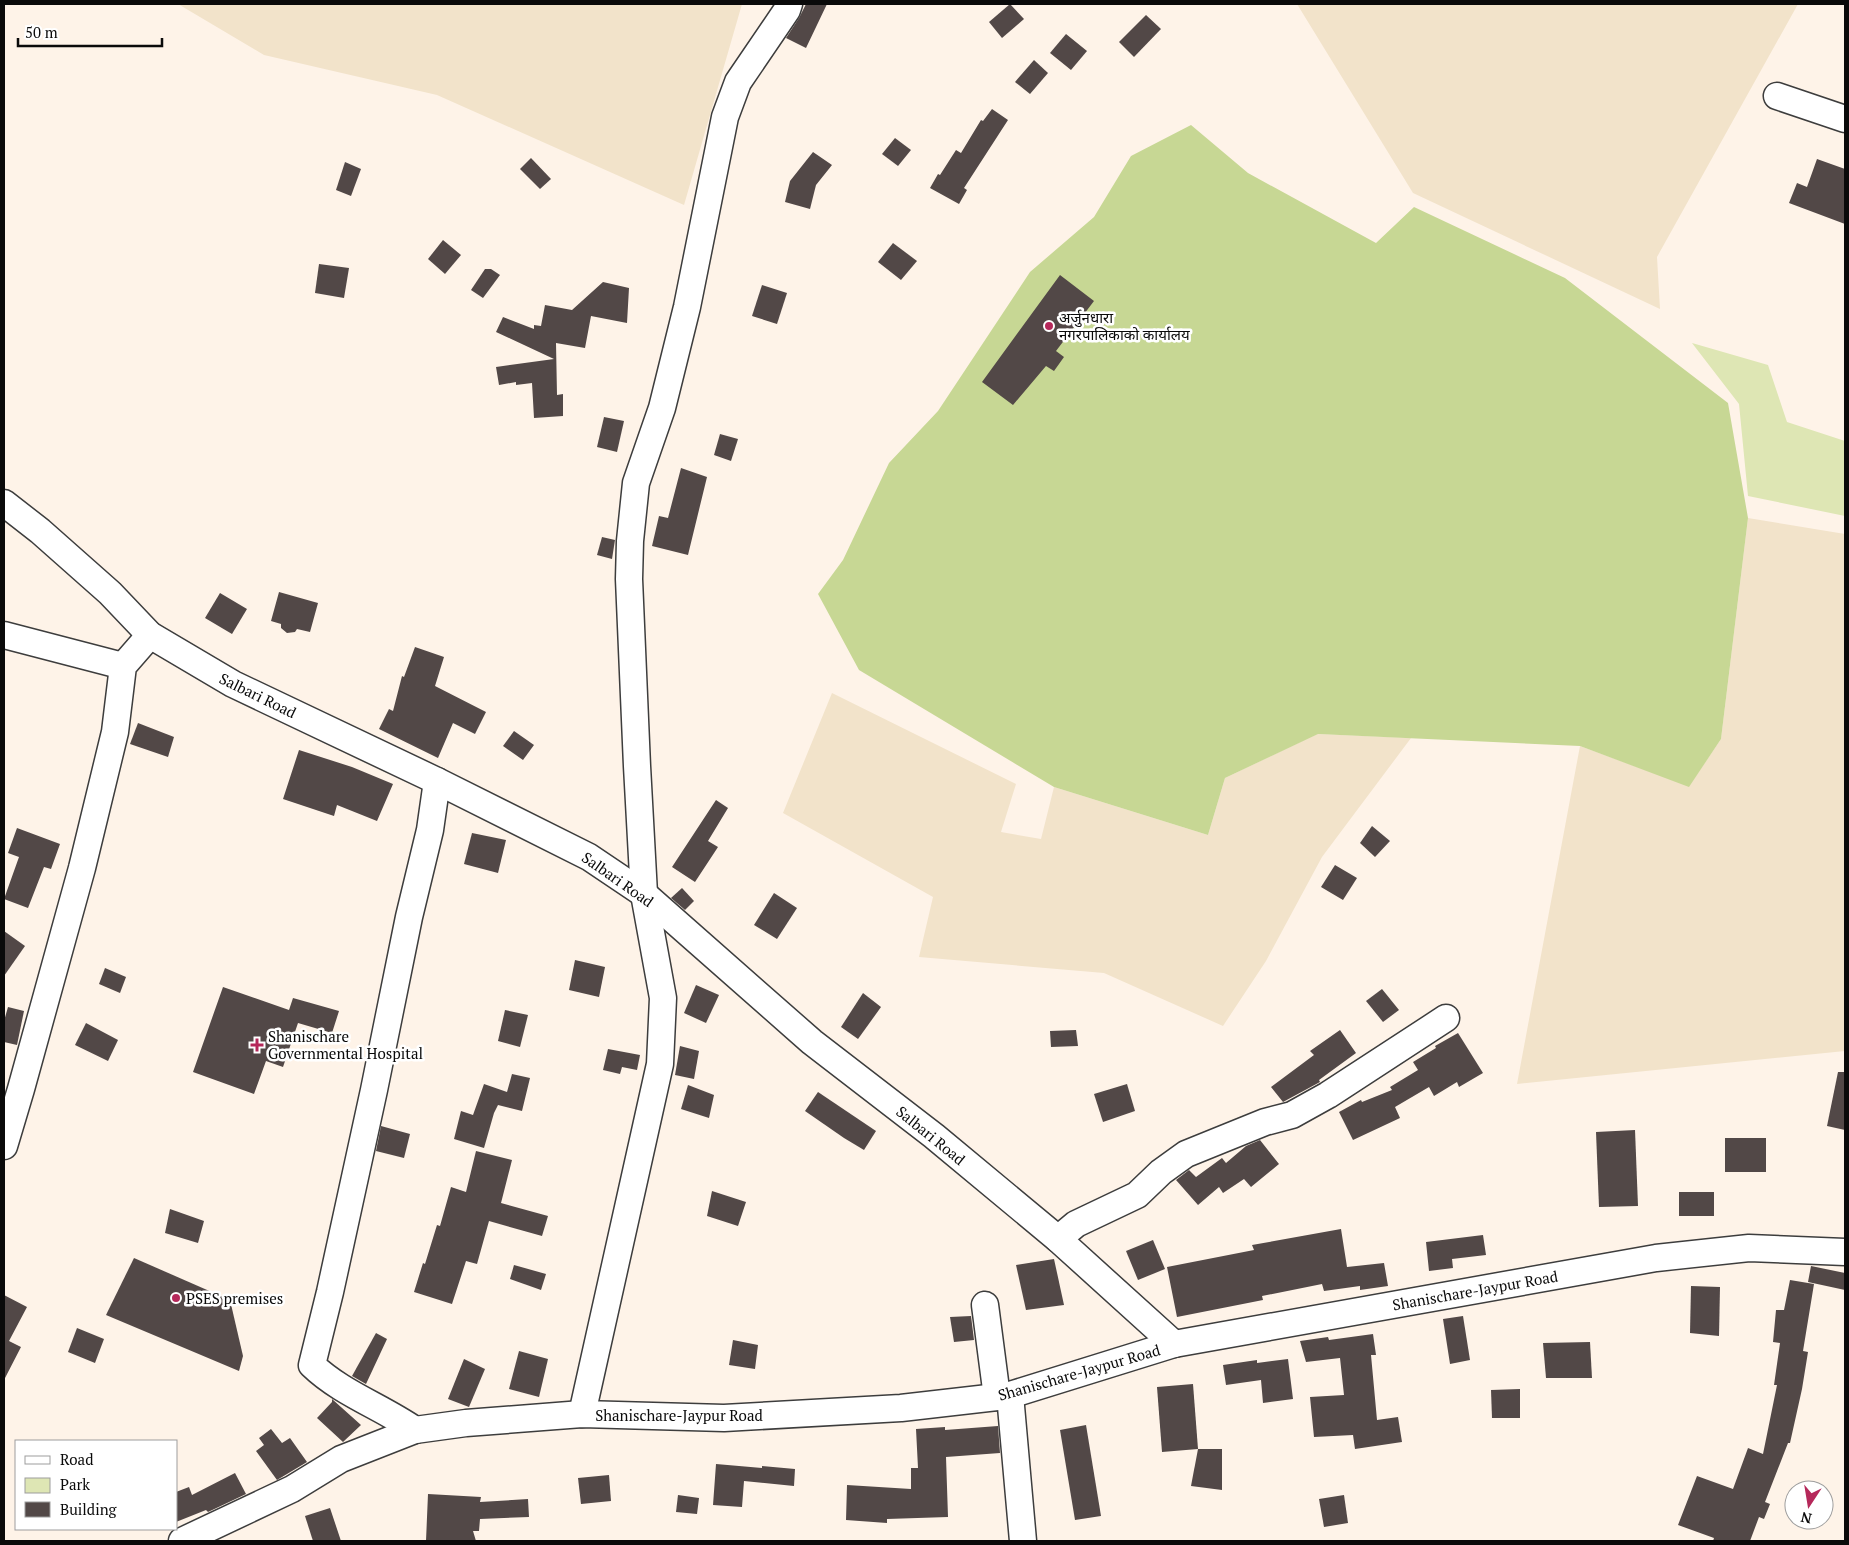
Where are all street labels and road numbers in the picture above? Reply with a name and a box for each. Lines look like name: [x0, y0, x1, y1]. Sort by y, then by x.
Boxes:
street label: Salbari Road: [216, 668, 300, 722]
street label: Salbari Road: [578, 847, 658, 911]
street label: Salbari Road: [892, 1101, 970, 1169]
street label: Shanischare-Jaypur Road: [1391, 1266, 1559, 1314]
street label: Shanischare-Jaypur Road: [996, 1339, 1162, 1405]
street label: Shanischare-Jaypur Road: [595, 1405, 763, 1425]

